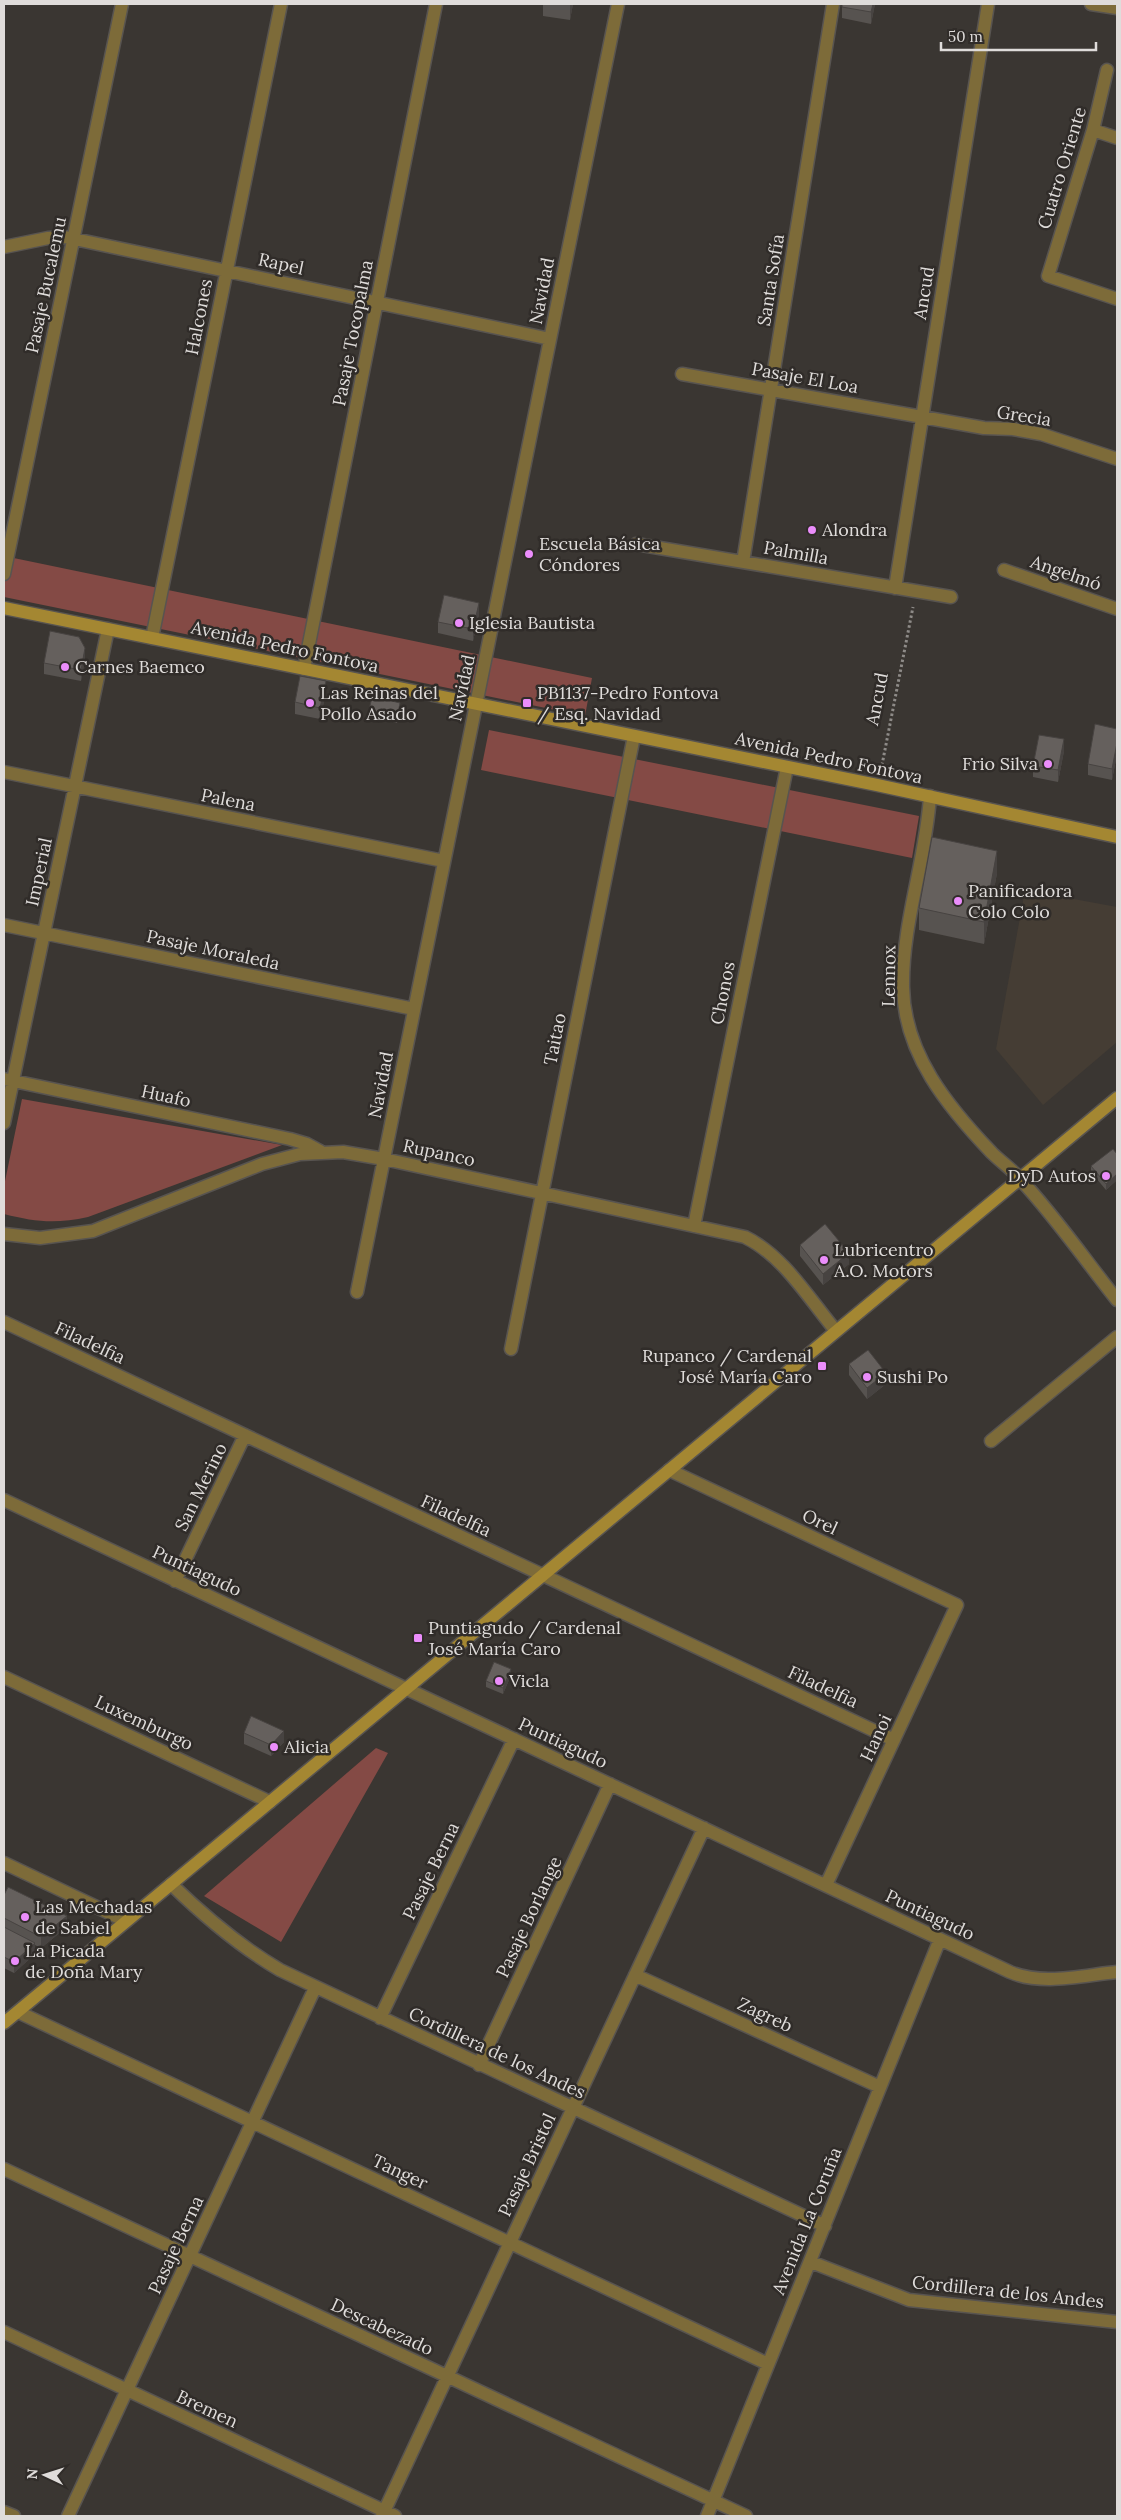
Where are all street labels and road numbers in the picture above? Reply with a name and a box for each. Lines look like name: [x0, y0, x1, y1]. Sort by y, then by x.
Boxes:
street label: Cuatro Oriente: [1032, 104, 1091, 232]
street label: Pasaje Bucalemu: [20, 214, 71, 355]
street label: Santa Sofía: [752, 232, 789, 328]
street label: Rapel: [256, 247, 306, 280]
street label: Navidad: [524, 255, 559, 326]
street label: Pasaje Tocopalma: [327, 258, 378, 408]
street label: Ancud: [908, 265, 939, 322]
street label: Halcones: [180, 277, 217, 357]
street label: Pasaje El Loa: [750, 357, 860, 398]
street label: Grecia: [995, 400, 1053, 431]
street label: Palmilla: [762, 536, 830, 569]
street label: Angelmó: [1027, 549, 1105, 595]
street label: Avenida Pedro Fontova: [188, 615, 381, 678]
street label: Navidad: [443, 652, 480, 723]
street label: Ancud: [860, 670, 893, 728]
street label: Avenida Pedro Fontova: [732, 726, 925, 789]
street label: Palena: [199, 783, 257, 816]
street label: Imperial: [20, 835, 57, 908]
street label: Pasaje Moraleda: [144, 924, 282, 975]
street label: Lennox: [876, 944, 901, 1007]
street label: Chonos: [705, 959, 740, 1026]
street label: Taitao: [538, 1011, 571, 1067]
street label: Navidad: [363, 1049, 398, 1120]
street label: Huafo: [139, 1079, 193, 1112]
street label: Rupanco: [401, 1134, 477, 1171]
street label: Filadelfia: [51, 1316, 129, 1369]
street label: San Merino: [169, 1439, 232, 1535]
street label: Filadelfia: [417, 1489, 495, 1542]
street label: Orel: [799, 1503, 842, 1540]
street label: Puntiagudo: [149, 1540, 245, 1601]
street label: Filadelfia: [784, 1660, 862, 1713]
street label: Luxemburgo: [91, 1690, 197, 1755]
street label: Hanoi: [855, 1710, 896, 1765]
street label: Puntiagudo: [515, 1712, 611, 1773]
street label: Pasaje Berna: [397, 1818, 464, 1923]
street label: Pasaje Borlange: [490, 1852, 567, 1981]
street label: Puntiagudo: [882, 1884, 978, 1945]
street label: Zagreb: [734, 1992, 796, 2037]
street label: Cordillera de los Andes: [405, 2001, 589, 2104]
street label: Pasaje Bristol: [493, 2109, 561, 2220]
street label: Avenida La Coruña: [766, 2144, 847, 2299]
street label: Tanger: [369, 2149, 432, 2194]
street label: Pasaje Berna: [143, 2192, 208, 2298]
street label: Cordillera de los Andes: [911, 2270, 1105, 2313]
street label: Descabezado: [327, 2293, 437, 2360]
street label: Bremen: [173, 2384, 242, 2433]

